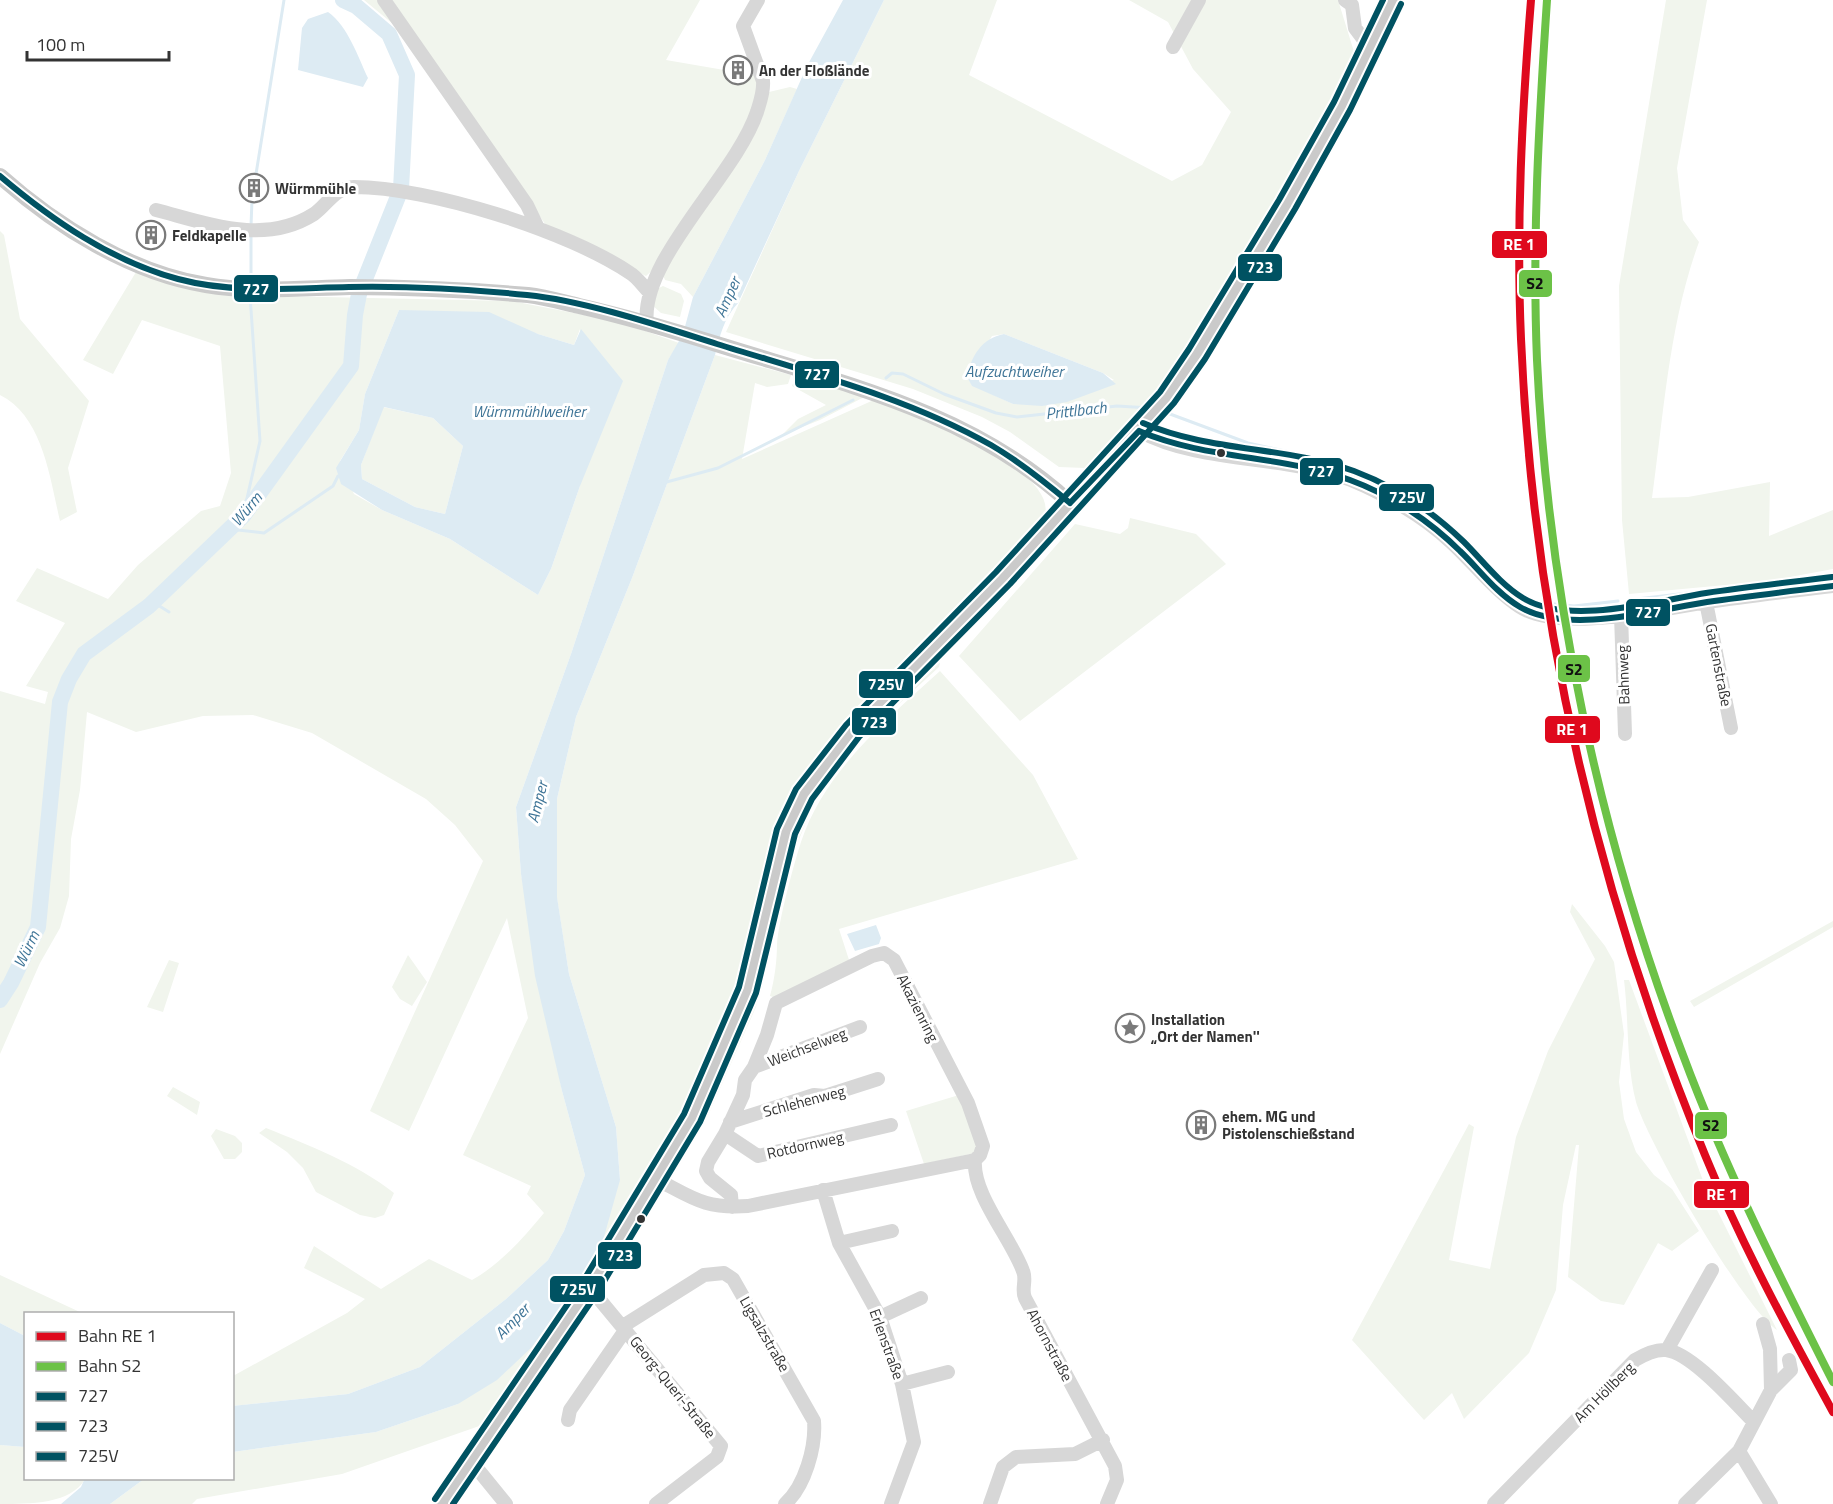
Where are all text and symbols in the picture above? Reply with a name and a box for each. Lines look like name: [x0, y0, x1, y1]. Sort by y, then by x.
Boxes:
scale bar: [27, 24, 170, 62]
text: 100 m: [36, 31, 85, 58]
building icon: An der Floßlände: [722, 54, 754, 86]
place label: An der Floßlände: [759, 59, 870, 82]
building icon: Würmmühle: [238, 172, 270, 204]
place label: Würmmühle: [275, 177, 356, 200]
building icon: Feldkapelle: [135, 219, 167, 251]
place label: Feldkapelle: [172, 224, 247, 247]
line badge: RE 1: [1491, 230, 1548, 259]
text: RE 1: [1503, 232, 1535, 256]
line badge: 723: [1237, 253, 1283, 282]
text: 723: [1247, 255, 1273, 279]
line badge: S2: [1518, 269, 1553, 298]
water label: Amper: [708, 271, 747, 321]
text: S2: [1526, 271, 1544, 295]
line badge: 727: [233, 274, 279, 303]
text: 727: [243, 277, 269, 301]
water label: Aufzuchtweiher: [965, 359, 1065, 383]
line badge: 727: [794, 360, 840, 389]
text: 727: [804, 362, 830, 386]
water label: Prittlbach: [1044, 395, 1109, 425]
water label: Würmmühlweiher: [473, 399, 587, 423]
unlabelled marker: [1215, 447, 1227, 459]
line badge: 727: [1299, 457, 1344, 486]
text: 727: [1308, 459, 1334, 483]
line badge: 725V: [1378, 483, 1435, 512]
text: 725V: [1389, 485, 1426, 509]
water label: Würm: [224, 486, 268, 531]
line badge: 727: [1625, 598, 1671, 627]
text: 727: [1635, 600, 1661, 624]
street label: Gartenstraße: [1700, 622, 1738, 708]
street label: Bahnweg: [1610, 645, 1636, 705]
line badge: S2: [1557, 654, 1591, 683]
text: S2: [1565, 657, 1583, 681]
line badge: 725V: [858, 670, 914, 699]
text: 725V: [868, 672, 905, 696]
line badge: 723: [851, 707, 897, 736]
text: 723: [861, 710, 887, 734]
line badge: RE 1: [1544, 715, 1601, 744]
text: RE 1: [1556, 717, 1588, 741]
water label: Amper: [520, 777, 554, 825]
water label: Würm: [7, 926, 45, 972]
street label: Akazienring: [891, 970, 945, 1046]
place label: Installation „Ort der Namen'': [1150, 1008, 1260, 1048]
place icon: Installation „Ort der Namen'': [1114, 1012, 1146, 1044]
street label: Weichselweg: [764, 1021, 850, 1073]
street label: Schlehenweg: [760, 1079, 848, 1123]
place label: ehem. MG und Pistolenschießstand: [1222, 1105, 1355, 1145]
building icon: ehem. MG und Pistolenschießstand: [1185, 1109, 1217, 1141]
line badge: S2: [1694, 1111, 1728, 1140]
text: S2: [1702, 1113, 1720, 1137]
street label: Rotdornweg: [764, 1125, 846, 1165]
line badge: RE 1: [1693, 1180, 1750, 1209]
text: RE 1: [1706, 1182, 1738, 1206]
unlabelled marker: [635, 1213, 647, 1225]
line badge: 723: [597, 1241, 642, 1270]
text: 723: [607, 1243, 633, 1267]
line badge: 725V: [549, 1275, 606, 1303]
text: 725V: [560, 1277, 597, 1301]
street label: Ligsalzstraße: [734, 1292, 796, 1376]
water label: Amper: [489, 1296, 536, 1344]
street label: Erlenstraße: [864, 1305, 910, 1383]
street label: Ahornstraße: [1021, 1305, 1079, 1385]
legend: [24, 1312, 234, 1480]
text: Bahn RE 1: [78, 1322, 156, 1349]
street label: Georg-Queri-Straße: [624, 1331, 722, 1443]
text: Bahn S2: [78, 1352, 141, 1379]
street label: Am Höllberg: [1568, 1356, 1640, 1428]
text: 727: [78, 1382, 108, 1409]
text: 723: [78, 1412, 108, 1439]
text: 725V: [78, 1442, 119, 1469]

